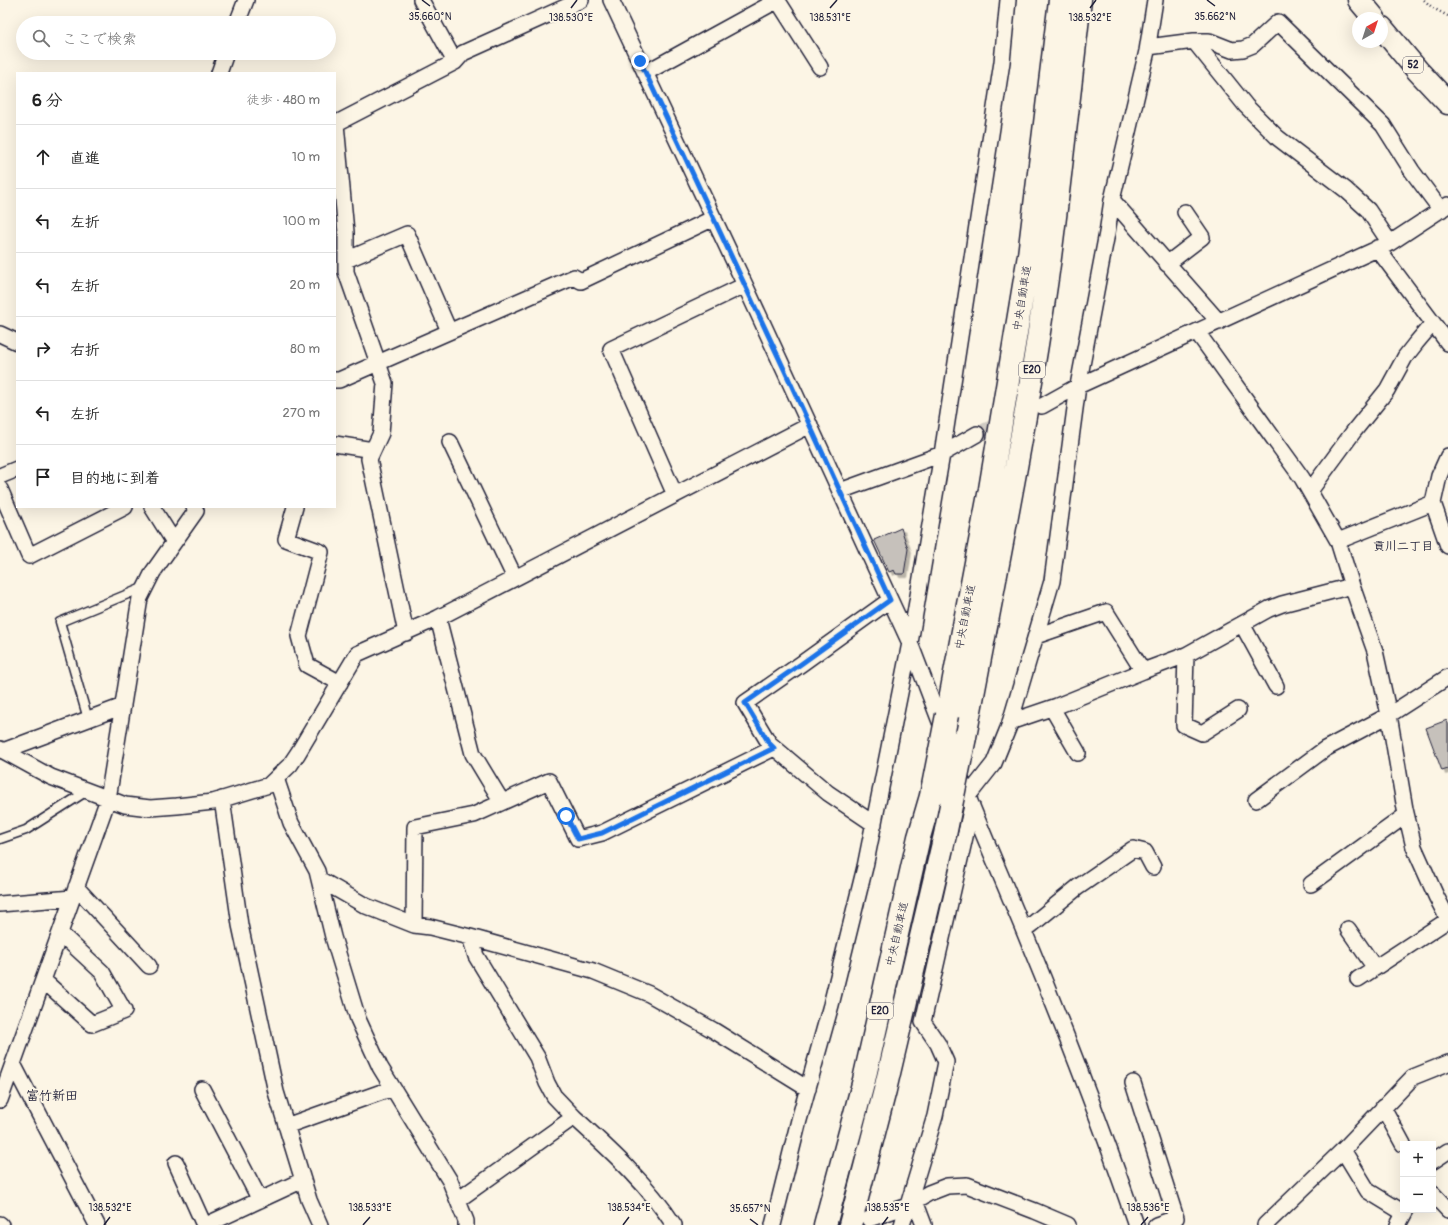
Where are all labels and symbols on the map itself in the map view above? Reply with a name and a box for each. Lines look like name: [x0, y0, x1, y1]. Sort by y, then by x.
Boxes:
text: 35.660°N: [409, 11, 452, 23]
text: 35.662°N: [1194, 11, 1236, 23]
text: 138.530°E: [549, 12, 593, 24]
text: 138.531°E: [809, 12, 851, 24]
text: 138.532°E: [1069, 12, 1111, 24]
north arrow: [1352, 12, 1388, 48]
route end: [631, 52, 649, 70]
road number: 52: [1403, 57, 1423, 73]
street label: 中央自動車道: [1010, 264, 1034, 332]
road number: E20: [1019, 362, 1045, 378]
district label: 貢川二丁目: [1373, 539, 1433, 554]
street label: 中央自動車道: [952, 583, 978, 651]
route start: [557, 807, 575, 825]
street label: 中央自動車道: [883, 900, 911, 968]
road number: E20: [867, 1003, 893, 1019]
district label: 富竹新田: [26, 1088, 78, 1104]
text: 138.532°E: [89, 1202, 131, 1214]
text: 138.533°E: [349, 1202, 391, 1214]
text: 138.534°E: [607, 1202, 651, 1214]
text: 138.535°E: [867, 1202, 909, 1214]
text: 138.536°E: [1126, 1202, 1170, 1214]
text: 35.657°N: [730, 1203, 771, 1215]

